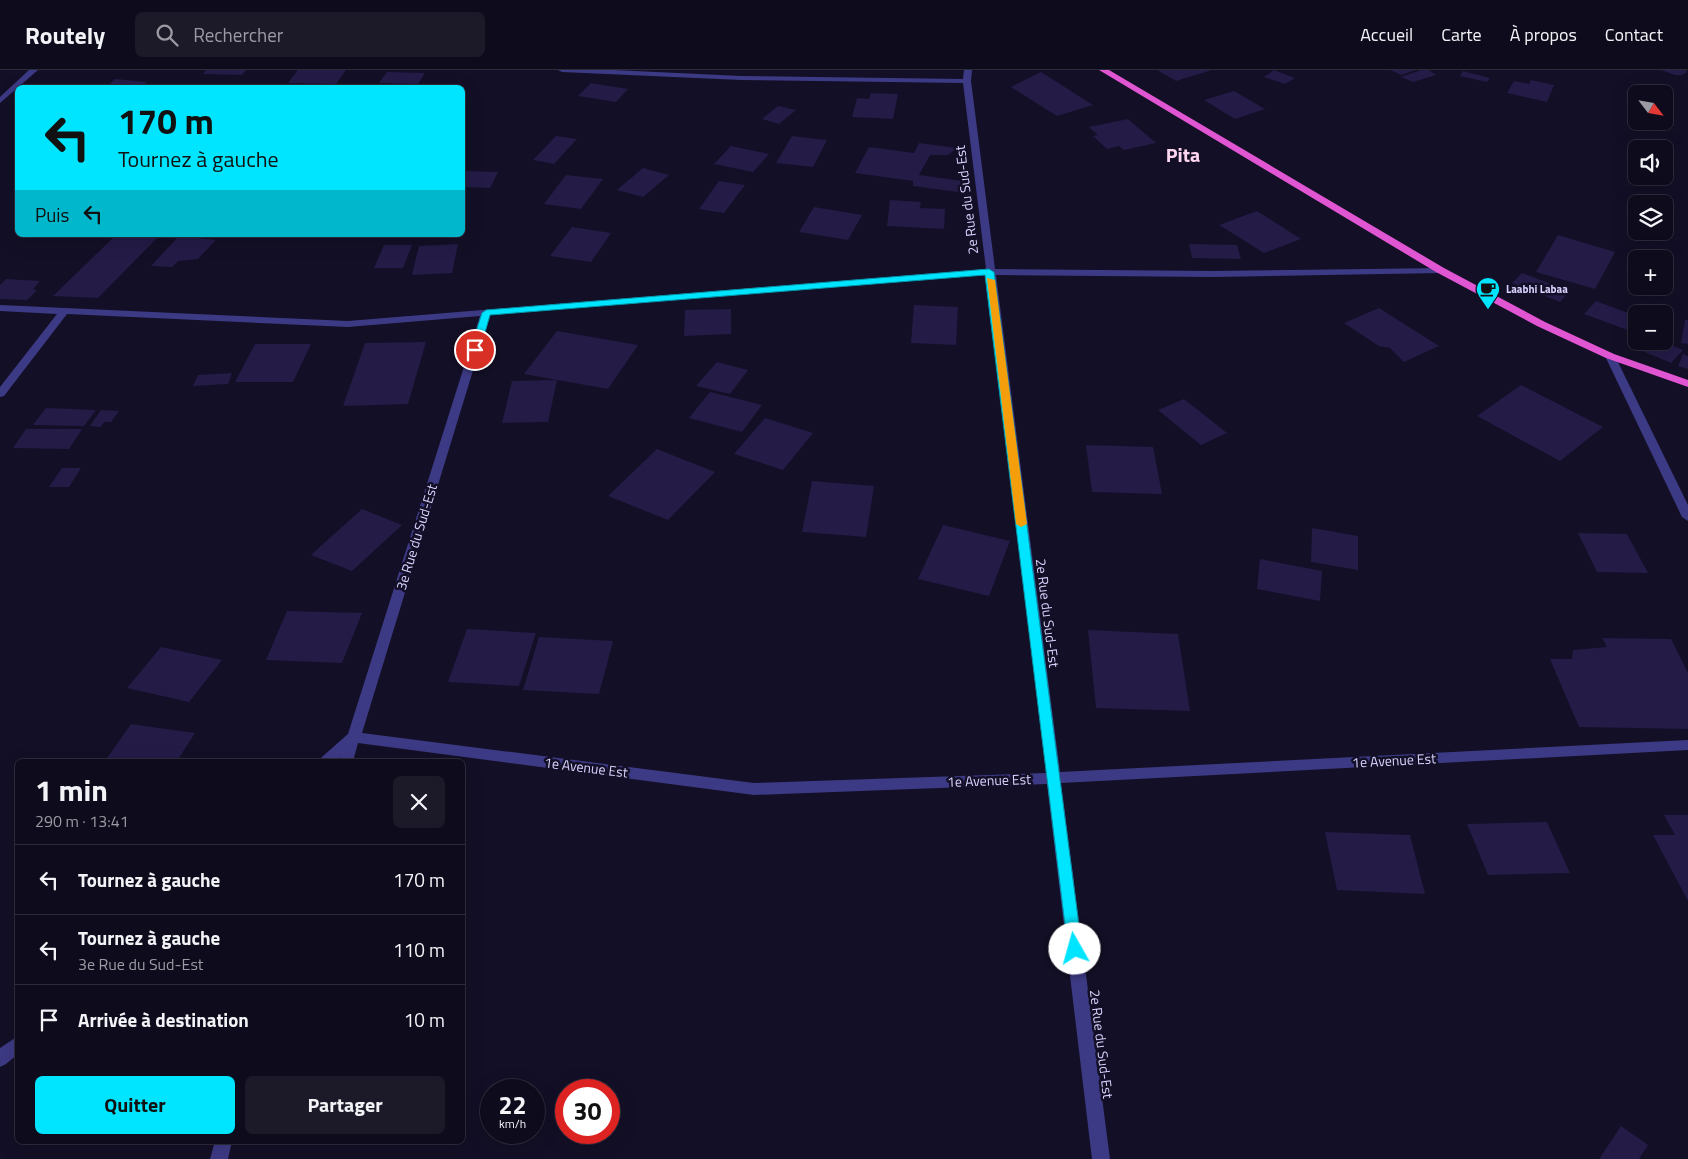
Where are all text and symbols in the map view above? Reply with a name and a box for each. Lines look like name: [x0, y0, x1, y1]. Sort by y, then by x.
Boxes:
search box: [135, 12, 485, 57]
text: Routely: [25, 17, 105, 53]
text: Rechercher: [193, 20, 283, 49]
icon: search: [153, 21, 181, 49]
text: Accueil: [1360, 21, 1413, 48]
text: Carte: [1441, 21, 1482, 48]
text: À propos: [1510, 21, 1577, 48]
text: Contact: [1605, 21, 1663, 48]
north arrow: [1628, 85, 1672, 130]
map controls: [1628, 85, 1673, 350]
text: 170 m: [118, 94, 214, 148]
icon: left: [35, 105, 100, 170]
district label: Pita: [1166, 139, 1200, 170]
button: sound: [1628, 140, 1673, 185]
text: Tournez à gauche: [118, 142, 279, 176]
street label: 2e Rue du Sud-Est: [949, 144, 983, 256]
button: layers: [1628, 195, 1673, 240]
text: Puis: [35, 200, 69, 229]
icon: left: [79, 200, 107, 228]
button: +: [1628, 250, 1673, 295]
cafe icon: Laabhi Labaa: [1475, 276, 1501, 310]
place label: Laabhi Labaa: [1506, 281, 1568, 297]
button: −: [1628, 305, 1673, 350]
pin: [454, 329, 496, 371]
icon: arrive: [461, 336, 489, 364]
street label: 3e Rue du Sud-Est: [390, 481, 442, 593]
street label: 2e Rue du Sud-Est: [1031, 557, 1065, 669]
street label: 1e Avenue Est: [1351, 747, 1437, 773]
street label: 1e Avenue Est: [543, 751, 629, 783]
text: 1 min: [35, 767, 108, 813]
street label: 1e Avenue Est: [947, 768, 1031, 792]
button: close: [393, 776, 445, 828]
text: 290 m · 13:41: [35, 809, 129, 833]
text: Tournez à gauche: [78, 865, 220, 894]
text: 170 m: [393, 865, 445, 894]
icon: left: [35, 866, 63, 894]
position arrow: [1048, 922, 1100, 974]
text: Tournez à gauche: [78, 923, 220, 952]
text: 110 m: [393, 935, 445, 964]
icon: left: [35, 936, 63, 964]
text: 3e Rue du Sud-Est: [78, 952, 204, 976]
street label: 2e Rue du Sud-Est: [1085, 988, 1119, 1100]
text: Arrivée à destination: [78, 1005, 249, 1034]
text: 10 m: [404, 1005, 445, 1034]
icon: arrive: [35, 1006, 63, 1034]
button: Quitter: [35, 1076, 235, 1134]
button: Partager: [245, 1076, 445, 1134]
speed limit sign: 30: [555, 1079, 620, 1144]
text: 22: [498, 1086, 527, 1124]
text: km/h: [499, 1114, 526, 1133]

